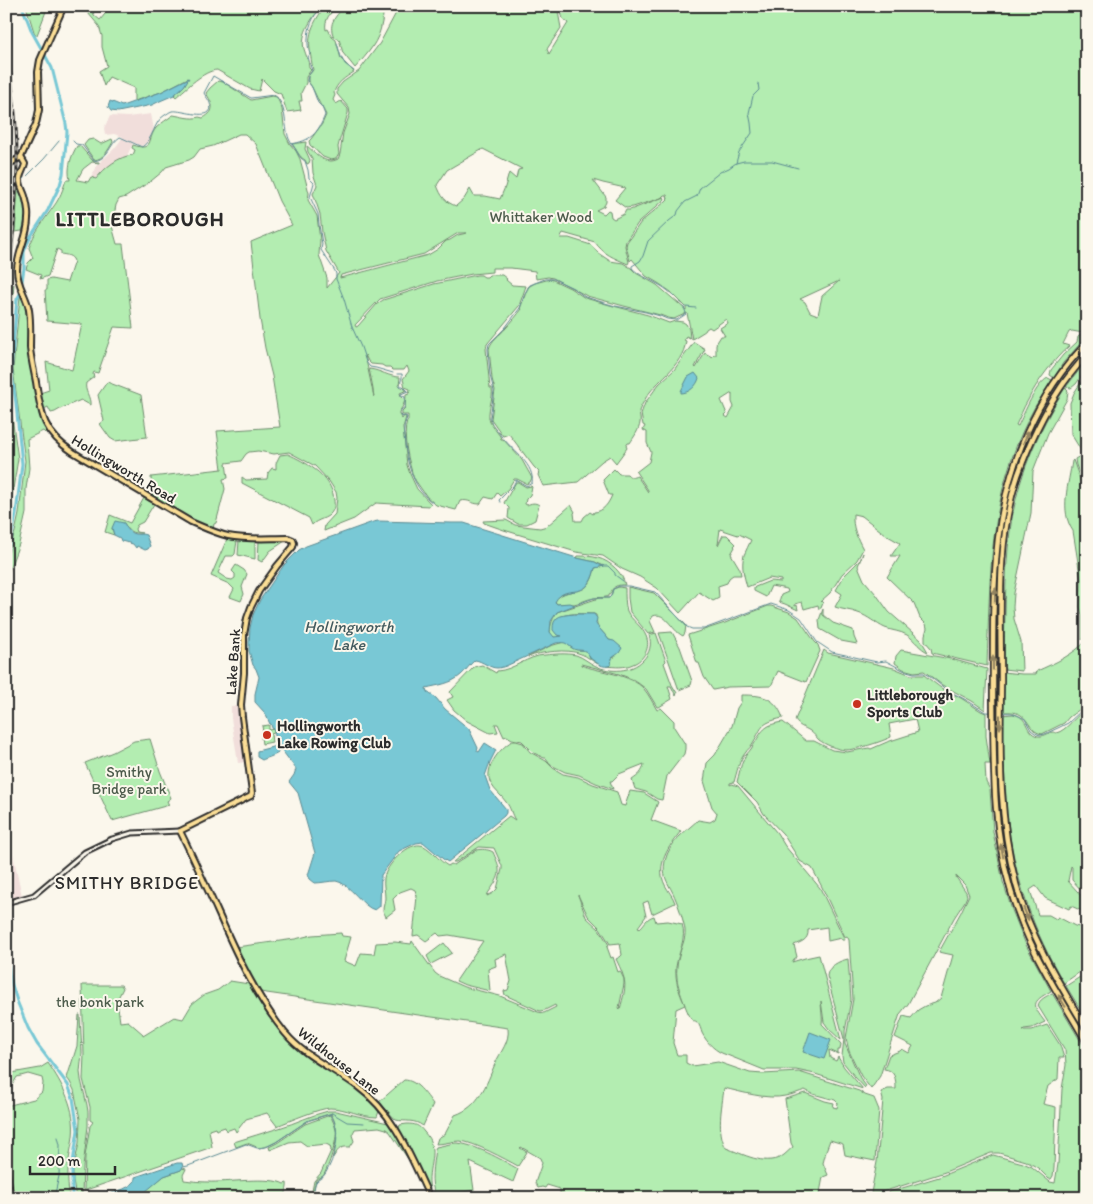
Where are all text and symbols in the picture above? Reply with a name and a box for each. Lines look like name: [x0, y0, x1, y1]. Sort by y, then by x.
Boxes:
district label: LITTLEBOROUGH: [55, 207, 225, 231]
park label: Whittaker Wood: [490, 208, 593, 226]
one-way arrow: [1022, 429, 1030, 444]
street label: Hollingworth Road: [68, 431, 180, 507]
one-way arrow: [991, 587, 999, 603]
water label: Hollingworth Lake: [304, 617, 394, 654]
street label: Lake Bank: [222, 628, 244, 696]
one-way arrow: [989, 655, 997, 671]
place label: Littleborough Sports Club: [867, 686, 953, 722]
marker: Littleborough Sports Club: [851, 698, 863, 710]
one-way arrow: [996, 715, 1004, 731]
place label: Hollingworth Lake Rowing Club: [277, 717, 391, 753]
marker: Hollingworth Lake Rowing Club: [261, 729, 273, 741]
park label: Smithy Bridge park: [92, 763, 167, 798]
one-way arrow: [997, 843, 1005, 859]
district label: SMITHY BRIDGE: [55, 872, 199, 894]
one-way arrow: [1023, 906, 1030, 921]
park label: the bonk park: [56, 993, 144, 1011]
one-way arrow: [1057, 995, 1066, 1008]
street label: Wildhouse Lane: [294, 1023, 384, 1099]
scale bar: [30, 1144, 115, 1176]
text: 200 m: [38, 1152, 81, 1170]

